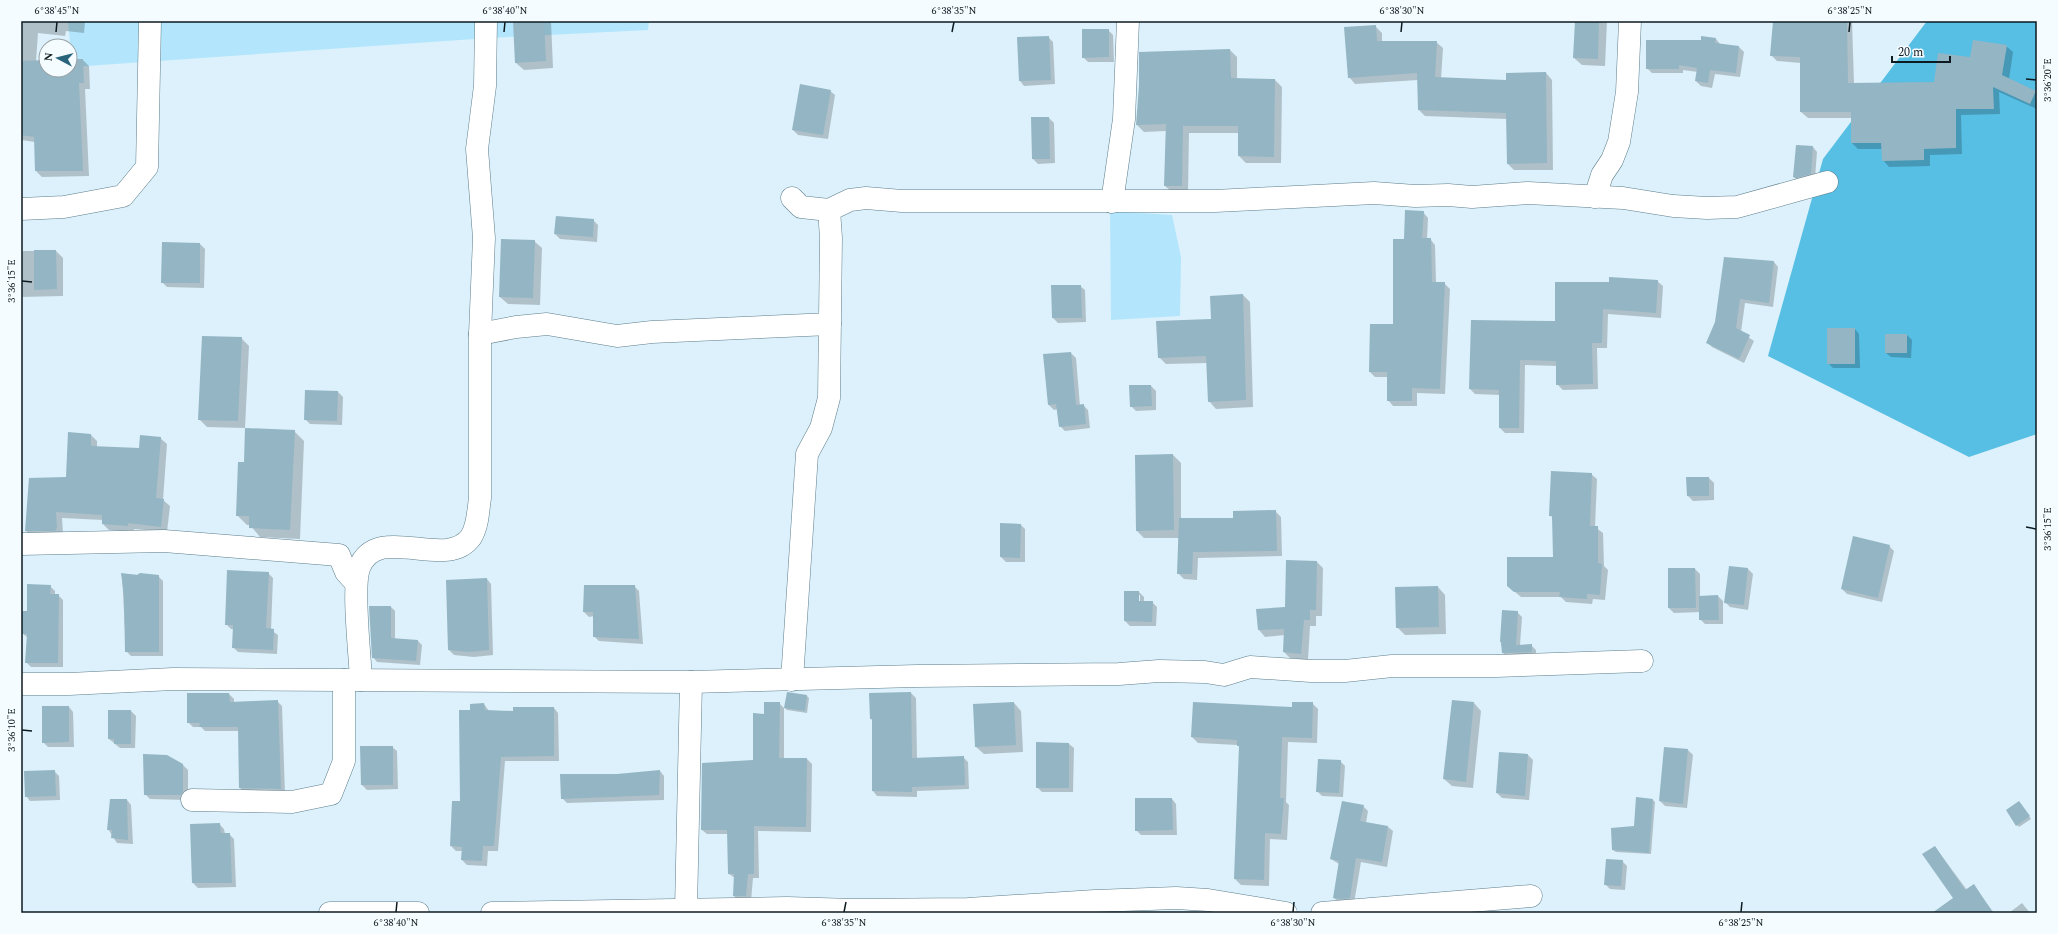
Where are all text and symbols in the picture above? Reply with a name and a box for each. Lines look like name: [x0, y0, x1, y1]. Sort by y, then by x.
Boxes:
text: 6°38'45"N: [35, 3, 80, 19]
text: 6°38'40"N: [483, 3, 528, 19]
text: 6°38'35"N: [932, 3, 977, 19]
text: 6°38'30"N: [1380, 3, 1425, 19]
text: 6°38'25"N: [1828, 3, 1873, 19]
north arrow: [38, 38, 78, 78]
scale bar: [1892, 38, 1950, 64]
text: 20 m: [1898, 43, 1923, 62]
text: N: [40, 51, 58, 62]
text: 3°36'20"E: [2040, 58, 2056, 102]
text: 3°36'15"E: [4, 259, 20, 303]
text: 3°36'15"E: [2040, 507, 2056, 551]
text: 3°36'10"E: [4, 708, 20, 752]
text: 6°38'40"N: [374, 915, 419, 931]
text: 6°38'35"N: [822, 915, 867, 931]
text: 6°38'30"N: [1271, 915, 1316, 931]
text: 6°38'25"N: [1719, 915, 1764, 931]

